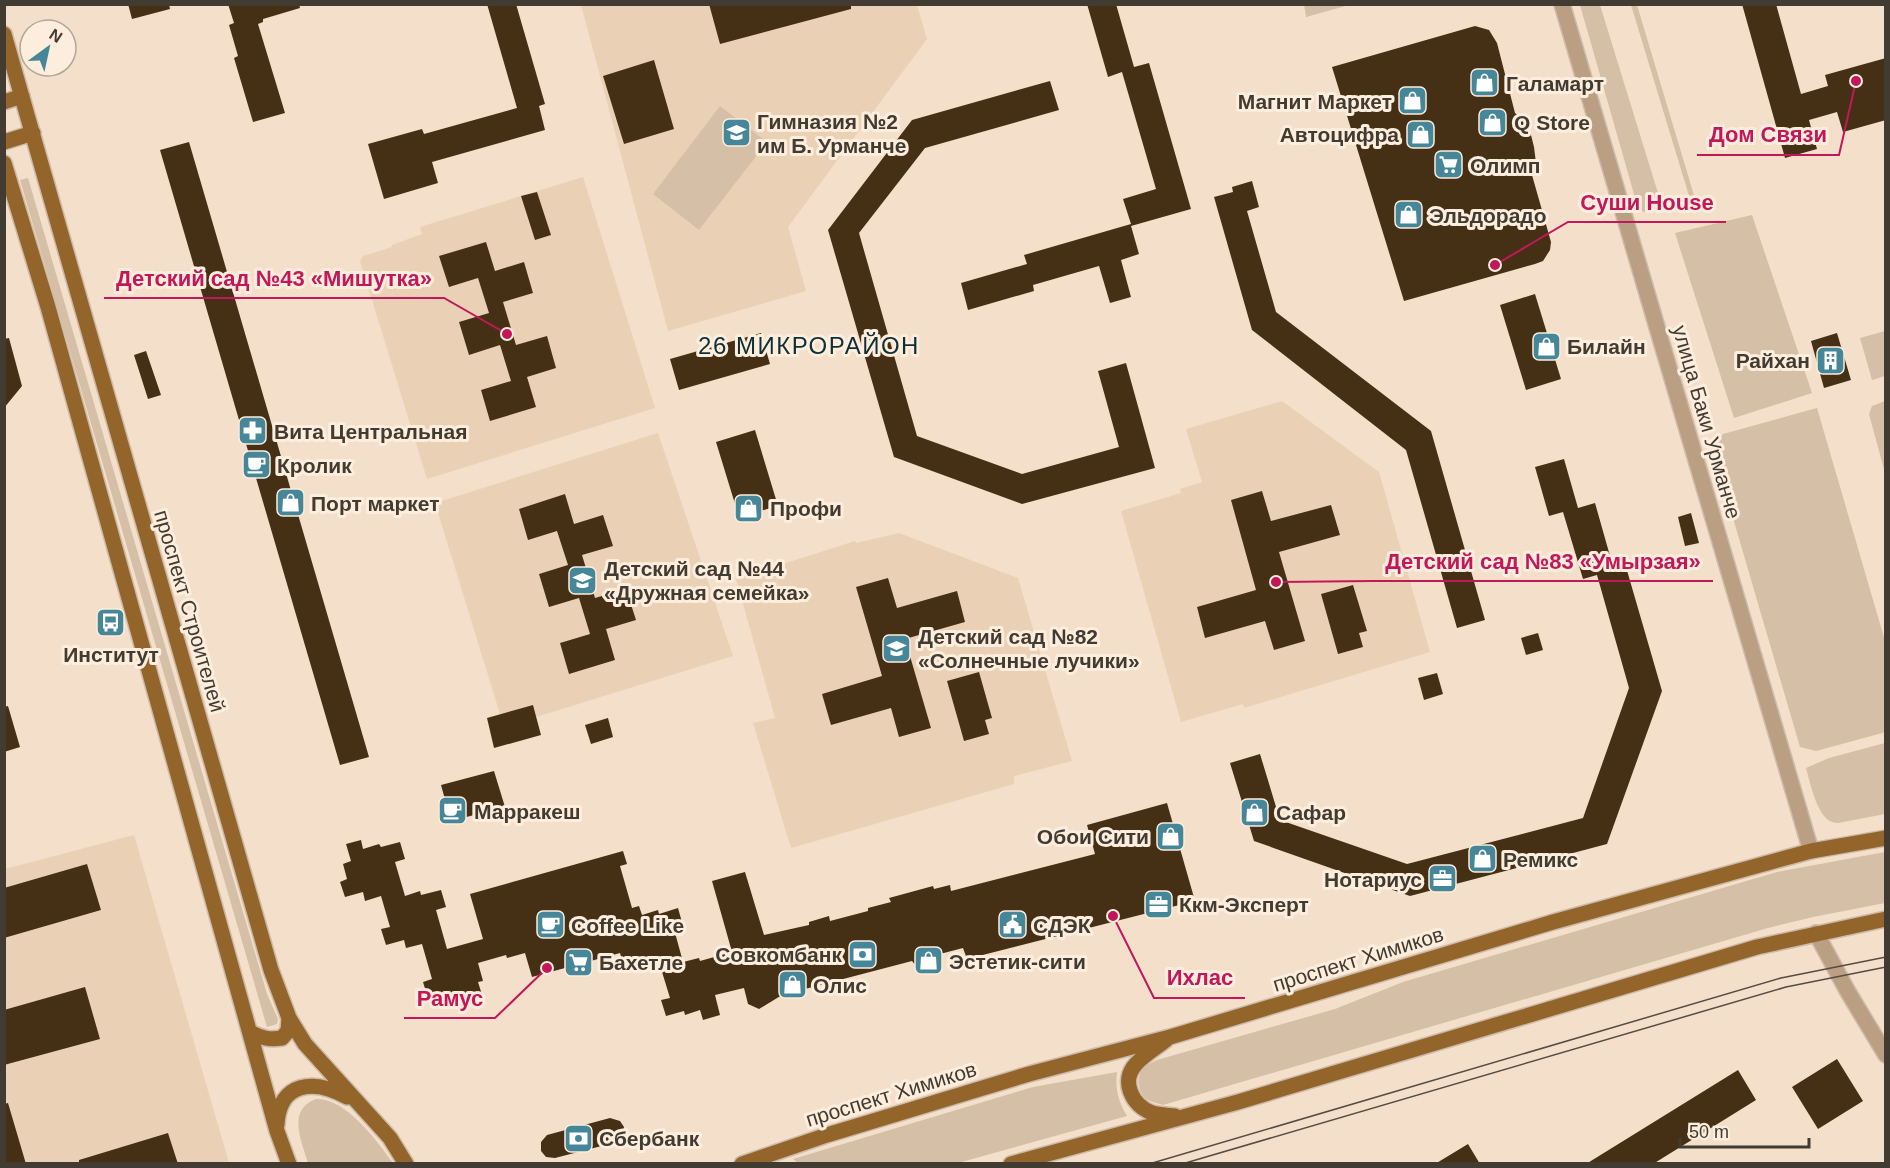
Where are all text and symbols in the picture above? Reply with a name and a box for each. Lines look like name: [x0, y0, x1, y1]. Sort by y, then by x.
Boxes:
north arrow: [18, 18, 78, 78]
text: N: [46, 26, 65, 46]
shop icon: Галамарт: [1469, 67, 1501, 99]
place label: Галамарт: [1506, 72, 1604, 95]
shop icon: Магнит Маркет: [1397, 85, 1429, 117]
place label: Магнит Маркет: [1238, 90, 1392, 113]
shop icon: Q Store: [1477, 106, 1509, 138]
place label: Гимназия №2 им Б. Урманче: [757, 110, 906, 157]
place label: Q Store: [1514, 111, 1590, 134]
callout: Дом Связи: [1697, 115, 1839, 155]
school or university icon: Гимназия №2 им Б. Урманче: [720, 117, 752, 149]
shop icon: Автоцифра: [1404, 118, 1436, 150]
text: Дом Связи: [1709, 122, 1827, 147]
place label: Автоцифра: [1280, 123, 1399, 146]
supermarket icon: Олимп: [1433, 149, 1465, 181]
place label: Олимп: [1470, 154, 1541, 177]
callout: Суши House: [1568, 182, 1726, 222]
text: Суши House: [1580, 190, 1714, 215]
shop icon: Эльдорадо: [1392, 199, 1424, 231]
place label: Эльдорадо: [1429, 204, 1547, 227]
callout: Детский сад №43 «Мишутка»: [104, 258, 444, 298]
text: Детский сад №43 «Мишутка»: [116, 266, 432, 291]
street label: улица Баки Урманче: [1668, 323, 1746, 521]
shop icon: Билайн: [1530, 330, 1562, 362]
district label: 26 МИКРОРАЙОН: [698, 332, 920, 359]
place label: Билайн: [1567, 335, 1646, 358]
building icon: Райхан: [1815, 344, 1847, 376]
place label: Райхан: [1736, 349, 1810, 372]
pharmacy icon: Вита Центральная: [237, 415, 269, 447]
place label: Вита Центральная: [274, 420, 468, 443]
cafe icon: Кролик: [240, 449, 272, 481]
place label: Кролик: [277, 454, 352, 477]
shop icon: Порт маркет: [274, 487, 306, 519]
place label: Порт маркет: [311, 492, 440, 515]
shop icon: Профи: [733, 492, 765, 524]
place label: Профи: [770, 497, 842, 520]
street label: проспект Строителей: [150, 507, 230, 715]
callout: Детский сад №83 «Умырзая»: [1373, 541, 1713, 581]
text: Детский сад №83 «Умырзая»: [1385, 549, 1701, 574]
place label: Детский сад №44 «Дружная семейка»: [604, 557, 810, 604]
school or university icon: Детский сад №44 «Дружная семейка»: [567, 564, 599, 596]
bus stop icon: Институт: [95, 607, 127, 639]
place label: Детский сад №82 «Солнечные лучики»: [918, 625, 1140, 672]
school or university icon: Детский сад №82 «Солнечные лучики»: [881, 632, 913, 664]
place label: Институт: [63, 643, 159, 666]
cafe icon: Марракеш: [437, 795, 469, 827]
shop icon: Сафар: [1239, 796, 1271, 828]
place label: Марракеш: [474, 800, 580, 823]
place label: Сафар: [1276, 801, 1346, 824]
shop icon: Обои Сити: [1154, 820, 1186, 852]
place label: Обои Сити: [1037, 825, 1149, 848]
shop icon: Ремикс: [1466, 843, 1498, 875]
place label: Ремикс: [1503, 848, 1579, 871]
office icon: Нотариус: [1427, 863, 1459, 895]
place label: Нотариус: [1324, 868, 1422, 891]
office icon: Ккм-Эксперт: [1142, 888, 1174, 920]
place label: Ккм-Эксперт: [1179, 893, 1309, 916]
cafe icon: Coffee Like: [534, 909, 566, 941]
public building icon: СДЭК: [996, 909, 1028, 941]
place label: Coffee Like: [571, 914, 684, 937]
place label: СДЭК: [1033, 914, 1091, 937]
street label: проспект Химиков: [1270, 922, 1446, 996]
bank icon: Совкомбанк: [847, 938, 879, 970]
place label: Совкомбанк: [715, 943, 842, 966]
shop icon: Эстетик-сити: [912, 945, 944, 977]
supermarket icon: Бахетле: [562, 946, 594, 978]
place label: Эстетик-сити: [949, 950, 1086, 973]
place label: Бахетле: [599, 951, 683, 974]
callout: Ихлас: [1154, 958, 1245, 998]
text: Ихлас: [1167, 965, 1233, 990]
shop icon: Олис: [776, 969, 808, 1001]
place label: Олис: [813, 974, 867, 997]
callout: Рамус: [404, 978, 495, 1018]
text: Рамус: [417, 986, 483, 1011]
street label: проспект Химиков: [803, 1057, 979, 1131]
scale bar: [1680, 1111, 1809, 1149]
bank icon: Сбербанк: [562, 1122, 594, 1154]
text: 50 m: [1689, 1122, 1729, 1142]
place label: Сбербанк: [599, 1127, 700, 1150]

